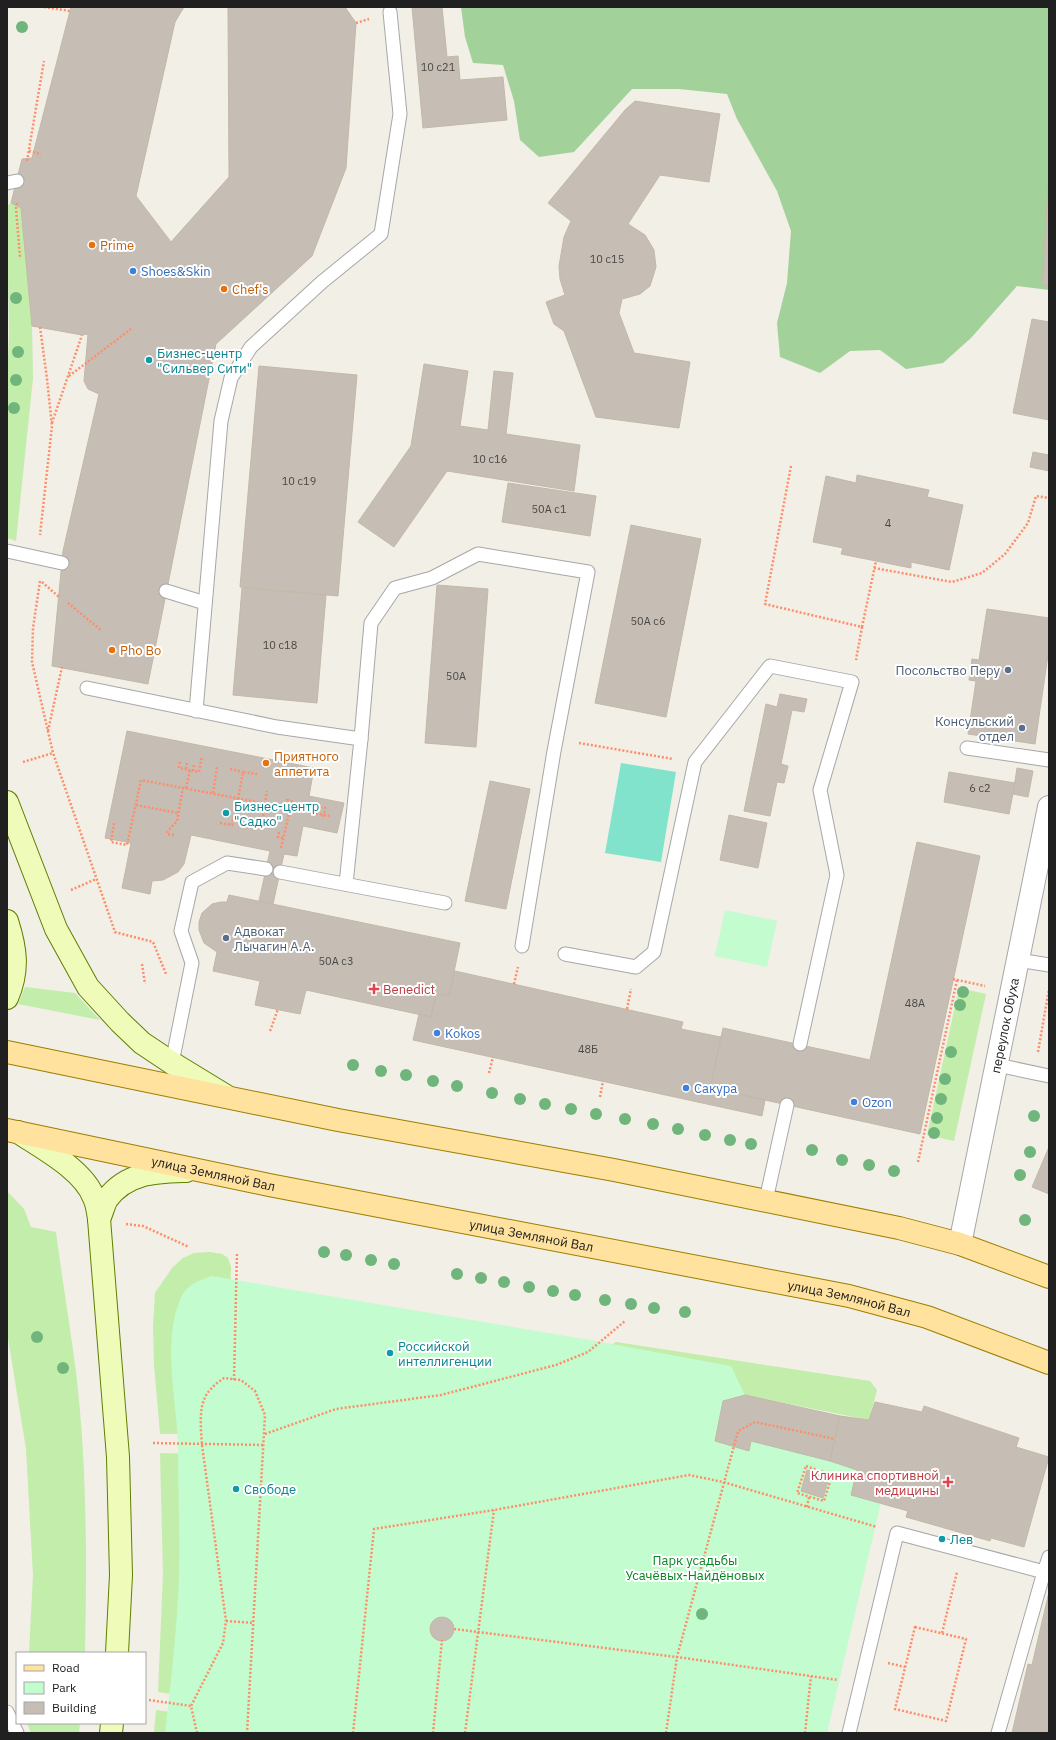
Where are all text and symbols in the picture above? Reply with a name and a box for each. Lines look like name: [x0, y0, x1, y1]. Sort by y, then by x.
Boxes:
house number: 10 с21: [421, 60, 456, 74]
place label: Prime: [100, 237, 134, 254]
marker: Prime: [87, 240, 97, 250]
house number: 10 с15: [590, 252, 624, 266]
place label: Shoes&Skin: [141, 263, 211, 280]
marker: Shoes&Skin: [128, 266, 138, 276]
place label: Chef's: [232, 281, 269, 298]
marker: Chef's: [219, 284, 229, 294]
place label: Бизнес-центр "Сильвер Сити": [157, 345, 252, 377]
marker: Бизнес-центр "Сильвер Сити": [144, 355, 154, 365]
house number: 10 с16: [473, 452, 507, 466]
house number: 10 с19: [282, 474, 316, 488]
house number: 50А с1: [532, 502, 567, 516]
house number: 4: [885, 516, 892, 530]
house number: 50А с6: [631, 614, 665, 628]
house number: 10 с18: [263, 638, 297, 652]
place label: Pho Bo: [120, 642, 161, 659]
marker: Pho Bo: [107, 645, 117, 655]
place label: Посольство Перу: [895, 662, 1001, 679]
marker: Посольство Перу: [1003, 665, 1013, 675]
house number: 50А: [446, 669, 466, 683]
place label: Консульский отдел: [935, 713, 1014, 745]
marker: Консульский отдел: [1017, 723, 1027, 733]
place label: Приятного аппетита: [274, 748, 339, 780]
marker: Приятного аппетита: [261, 758, 271, 768]
house number: 6 с2: [969, 781, 991, 795]
place label: Бизнес-центр "Садко": [234, 798, 319, 830]
marker: Бизнес-центр "Садко": [221, 808, 231, 818]
place label: Адвокат Лычагин А.А.: [234, 923, 315, 955]
marker: Адвокат Лычагин А.А.: [221, 933, 231, 943]
house number: 50А с3: [319, 954, 353, 968]
street label: переулок Обуха: [987, 976, 1023, 1075]
place label: Benedict: [383, 981, 435, 998]
marker: Benedict: [368, 983, 380, 995]
house number: 48А: [905, 996, 925, 1010]
place label: Kokos: [445, 1025, 480, 1042]
marker: Kokos: [432, 1028, 442, 1038]
house number: 48Б: [578, 1042, 598, 1056]
place label: Сакура: [694, 1080, 737, 1097]
marker: Сакура: [681, 1083, 691, 1093]
place label: Ozon: [862, 1094, 892, 1111]
marker: Ozon: [849, 1097, 859, 1107]
street label: улица Земляной Вал: [150, 1152, 277, 1195]
street label: улица Земляной Вал: [468, 1215, 595, 1255]
street label: улица Земляной Вал: [786, 1276, 913, 1321]
place label: Российской интеллигенции: [398, 1338, 492, 1370]
marker: Российской интеллигенции: [385, 1348, 395, 1358]
place label: Клиника спортивной медицины: [811, 1467, 939, 1499]
marker: Клиника спортивной медицины: [942, 1476, 954, 1488]
place label: Свободе: [244, 1481, 296, 1498]
marker: Свободе: [231, 1484, 241, 1494]
place label: Лев: [950, 1531, 973, 1548]
marker: Лев: [937, 1534, 947, 1544]
park label: Парк усадьбы Усачёвых-Найдёновых: [625, 1552, 765, 1584]
legend: [16, 1652, 146, 1724]
text: Road: [52, 1660, 80, 1675]
text: Park: [52, 1680, 77, 1695]
text: Building: [52, 1700, 97, 1715]

